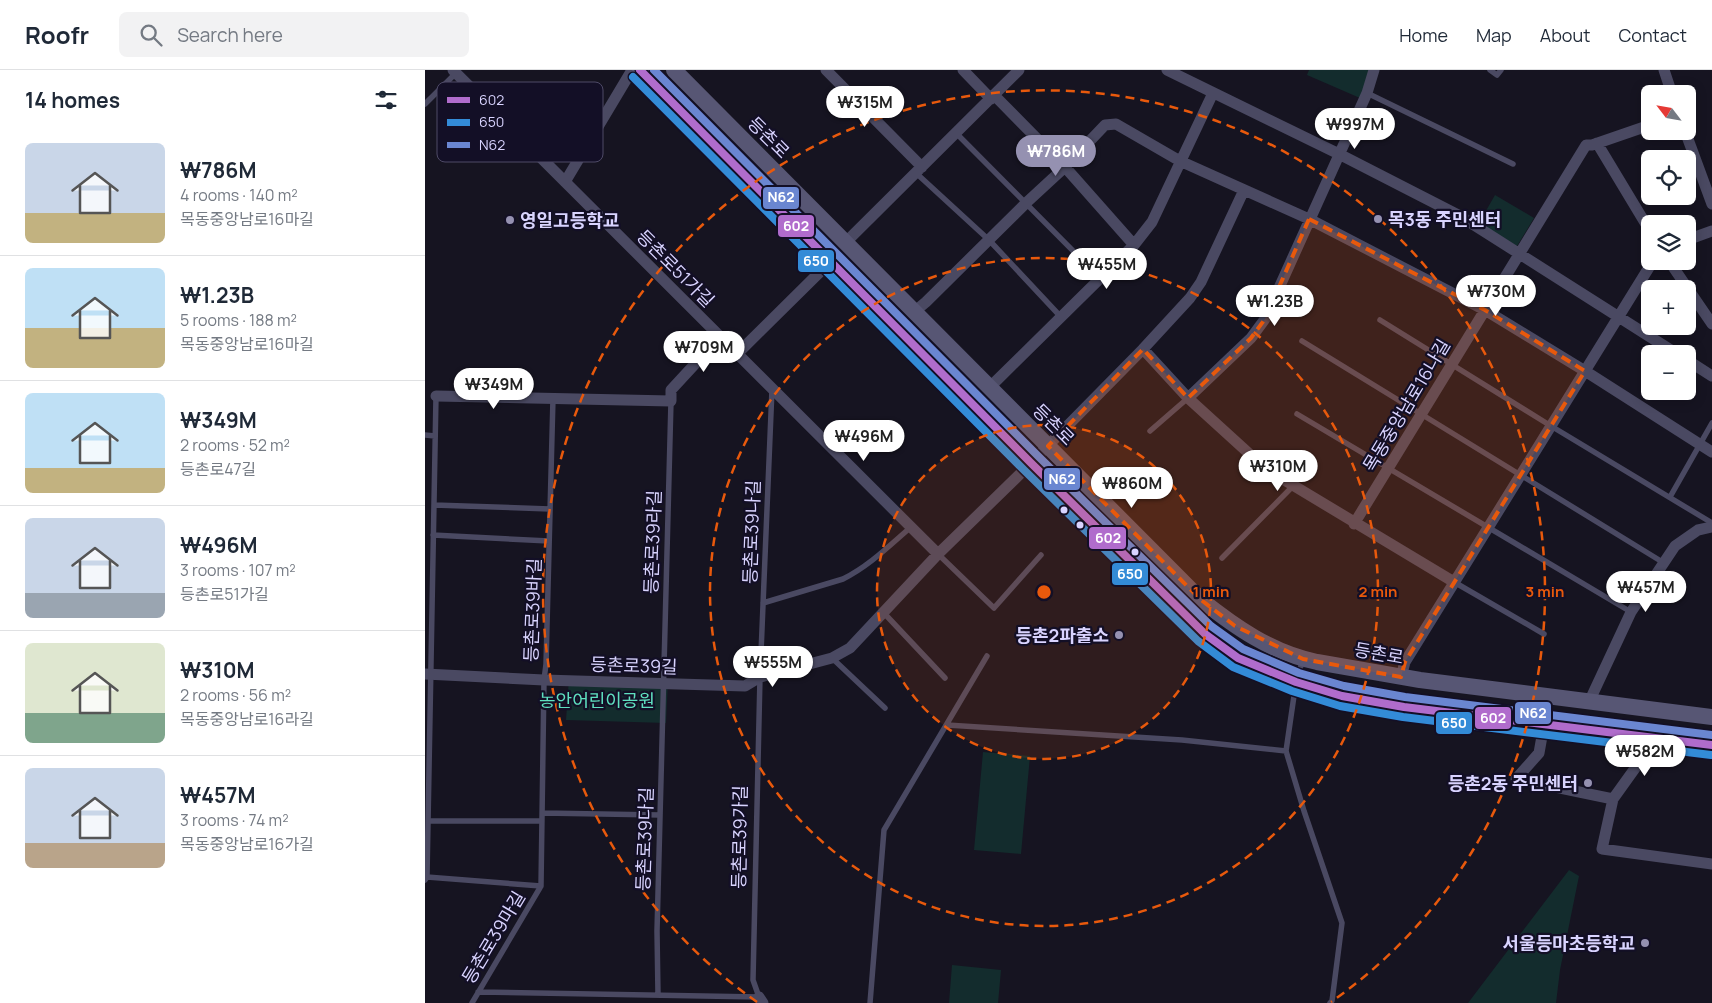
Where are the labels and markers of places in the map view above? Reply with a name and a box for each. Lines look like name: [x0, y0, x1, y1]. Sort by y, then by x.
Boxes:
pin: ₩315M: [830, 85, 900, 128]
pin: ₩997M: [1320, 108, 1390, 150]
pin: ₩786M: [1021, 134, 1091, 177]
place label: 목3동 주민센터: [1388, 207, 1501, 231]
place label: 영일고등학교: [520, 208, 619, 232]
marker: 목3동 주민센터: [1372, 213, 1384, 225]
marker: 영일고등학교: [504, 214, 516, 226]
pin: ₩455M: [1072, 248, 1142, 290]
pin: ₩730M: [1461, 274, 1531, 317]
pin: ₩1.23B: [1234, 284, 1316, 327]
pin: ₩709M: [669, 330, 739, 373]
pin: ₩349M: [459, 368, 529, 410]
pin: ₩496M: [829, 420, 899, 462]
pin: ₩310M: [1243, 450, 1313, 492]
pin: ₩860M: [1097, 466, 1167, 509]
unlabelled marker: [1059, 505, 1069, 515]
unlabelled marker: [1075, 520, 1085, 530]
unlabelled marker: [1130, 547, 1140, 557]
pin: ₩457M: [1611, 570, 1681, 613]
centre of rings: [1035, 583, 1053, 601]
place label: 등촌2파출소: [1015, 623, 1109, 647]
marker: 등촌2파출소: [1113, 629, 1125, 641]
pin: ₩555M: [738, 646, 808, 688]
pin: ₩582M: [1610, 734, 1680, 777]
place label: 등촌2동 주민센터: [1448, 771, 1578, 795]
marker: 등촌2동 주민센터: [1582, 777, 1594, 789]
place label: 서울등마초등학교: [1503, 931, 1635, 955]
marker: 서울등마초등학교: [1639, 937, 1651, 949]

